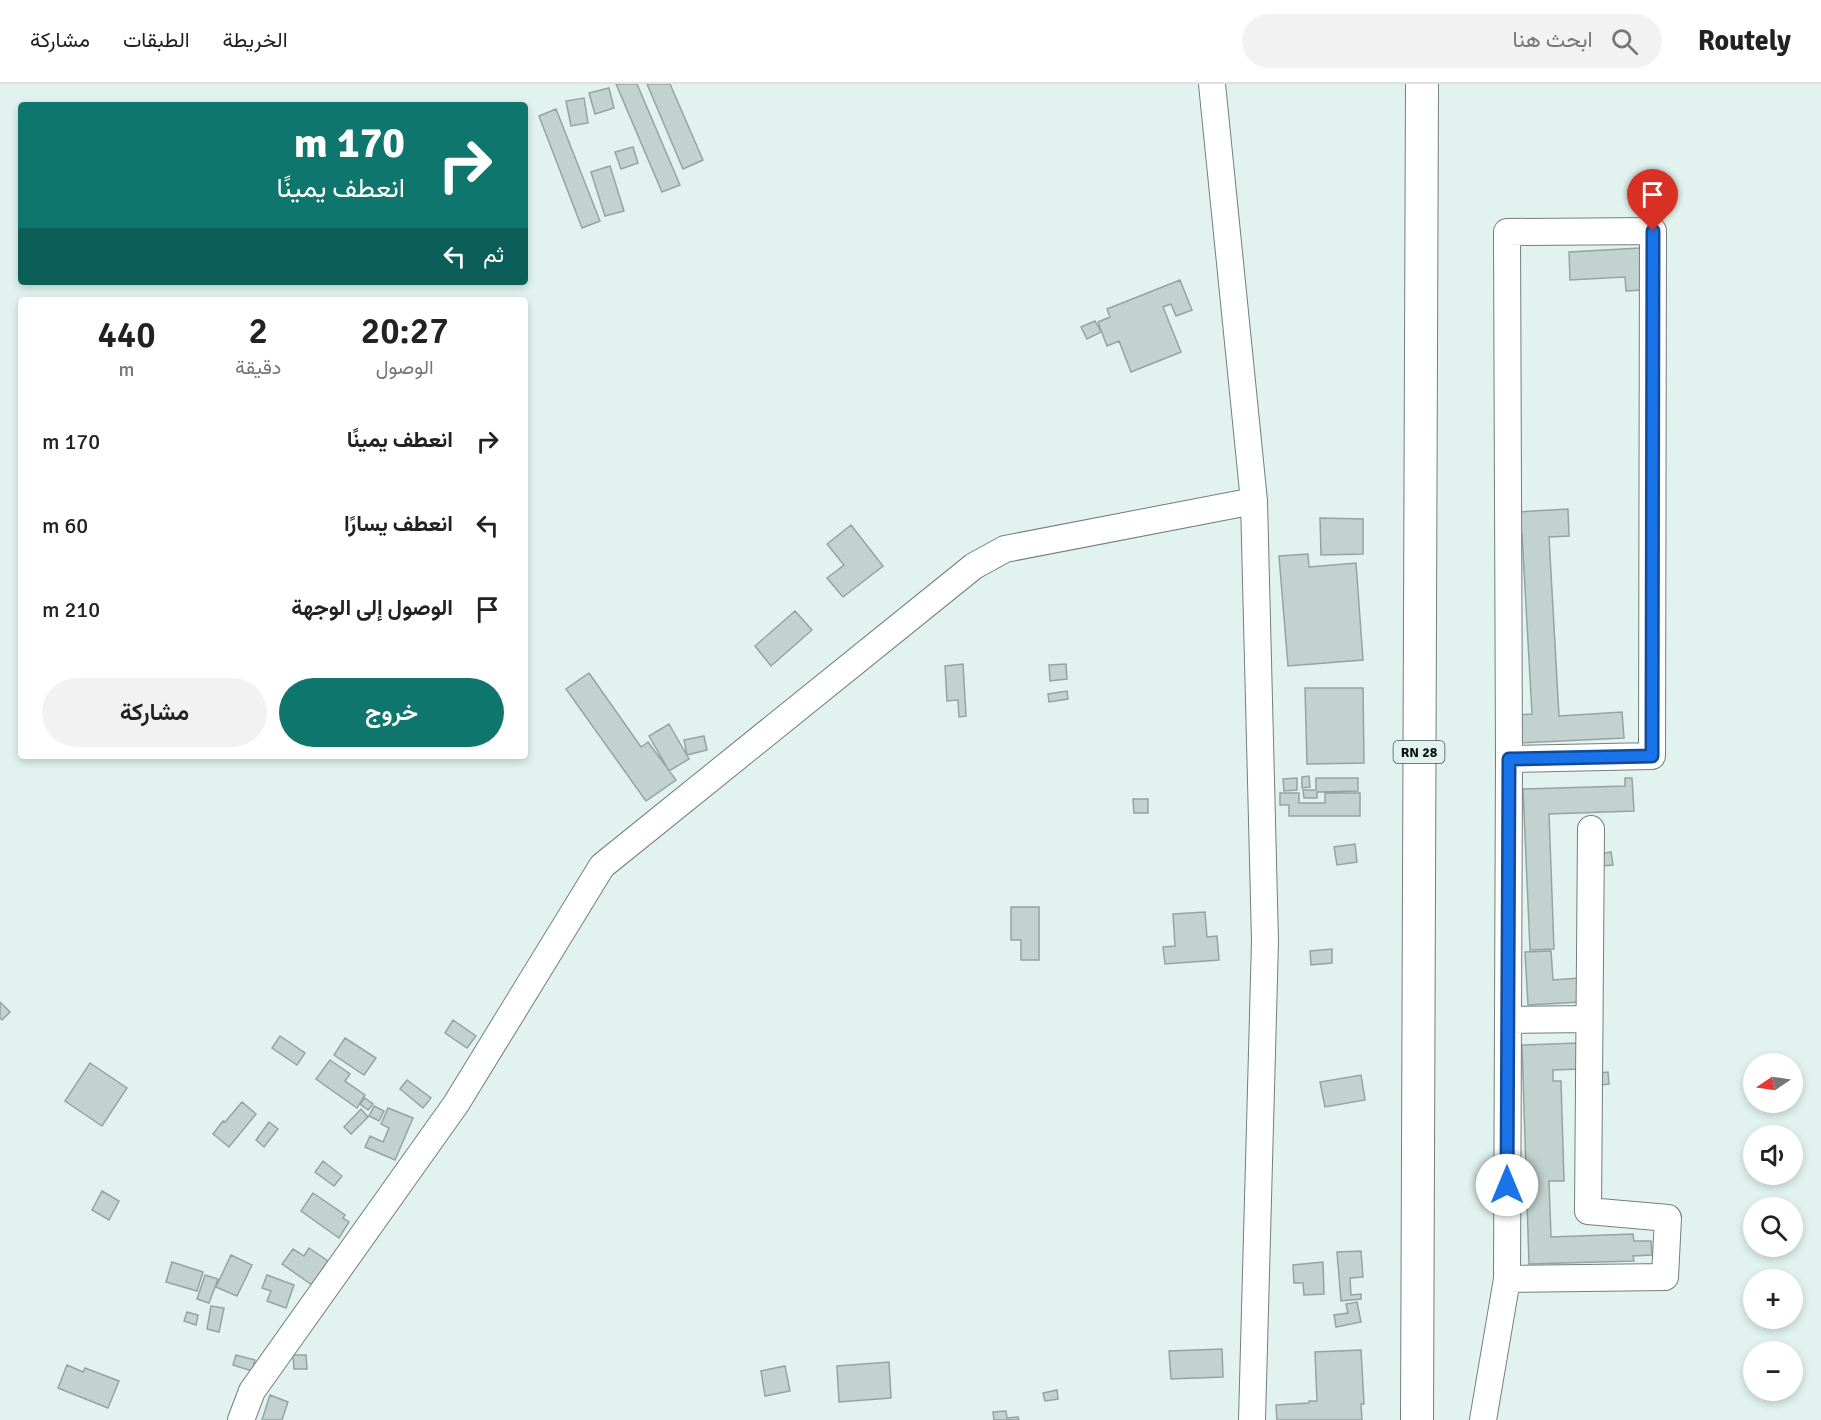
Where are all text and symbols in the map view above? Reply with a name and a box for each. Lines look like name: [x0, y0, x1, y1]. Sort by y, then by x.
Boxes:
search box: [1242, 14, 1662, 68]
text: Routely: [1698, 24, 1791, 58]
icon: search: [1608, 25, 1641, 58]
text: ابحث هنا: [1512, 26, 1593, 53]
text: مشاركة: [30, 27, 90, 53]
text: الطبقات: [123, 27, 190, 53]
text: الخريطة: [223, 27, 288, 53]
text: 170 m: [294, 118, 405, 169]
icon: right: [426, 126, 504, 204]
pin: [1627, 169, 1678, 231]
text: انعطف يمينًا: [276, 172, 405, 205]
icon: arrive: [1636, 178, 1669, 211]
icon: left: [438, 240, 471, 273]
text: ثم: [483, 241, 504, 268]
text: 2: [248, 309, 268, 354]
text: 20:27: [361, 309, 449, 354]
text: 440: [97, 313, 156, 358]
text: دقيقة: [235, 355, 281, 380]
text: الوصول: [376, 355, 434, 380]
text: m: [119, 357, 135, 382]
icon: right: [471, 425, 504, 458]
text: انعطف يمينًا: [347, 426, 453, 453]
text: 170 m: [42, 428, 100, 455]
icon: left: [471, 509, 504, 542]
text: انعطف يسارًا: [344, 510, 453, 537]
text: 60 m: [42, 512, 88, 539]
icon: arrive: [471, 593, 504, 626]
text: الوصول إلى الوجهة: [291, 594, 453, 621]
text: 210 m: [42, 596, 100, 623]
button: مشاركة: [42, 678, 267, 747]
button: خروج: [279, 678, 504, 747]
road number: RN 28: [1394, 741, 1444, 763]
north arrow: [1743, 1053, 1803, 1113]
map controls: [1743, 1053, 1803, 1401]
button: sound: [1743, 1125, 1803, 1185]
position arrow: [1475, 1153, 1539, 1217]
button: search: [1743, 1197, 1803, 1257]
button: +: [1743, 1269, 1803, 1329]
button: −: [1743, 1341, 1803, 1401]

